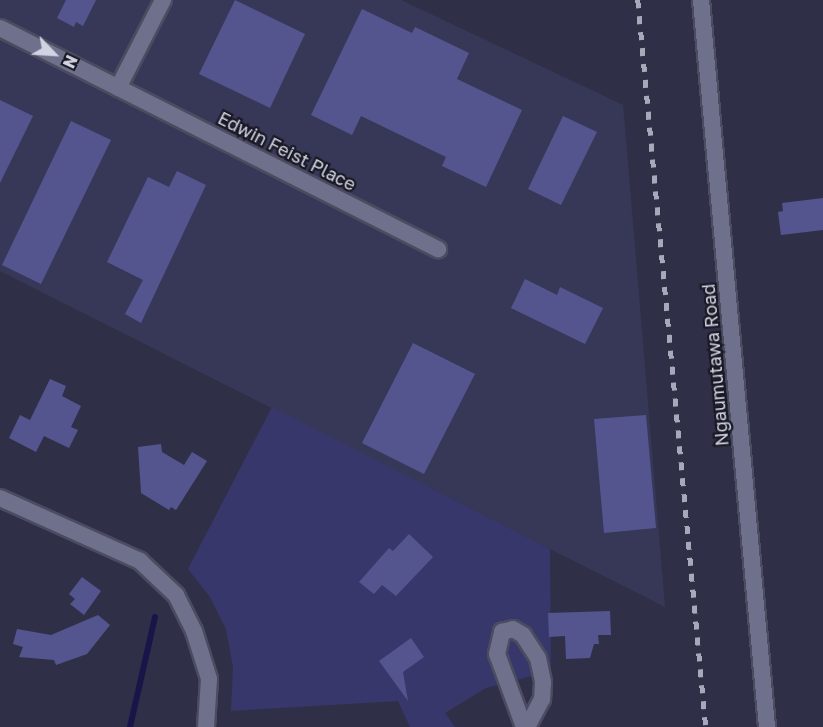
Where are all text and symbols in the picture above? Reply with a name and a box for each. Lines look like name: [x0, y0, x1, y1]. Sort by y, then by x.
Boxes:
north arrow: [24, 24, 84, 84]
text: N: [59, 52, 82, 71]
street label: Edwin Feist Place: [214, 107, 360, 195]
street label: Ngaumutawa Road: [697, 283, 733, 447]

